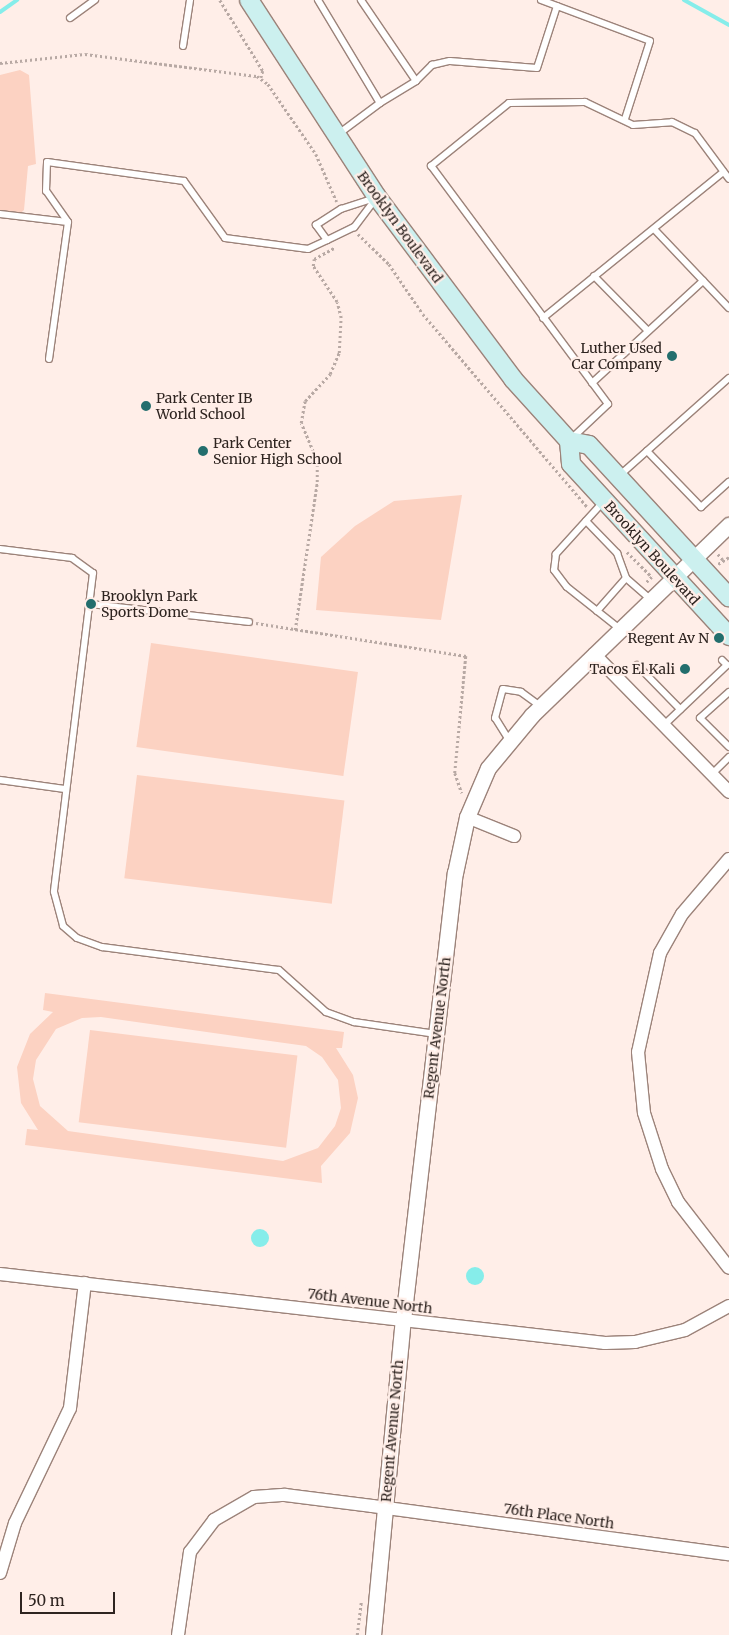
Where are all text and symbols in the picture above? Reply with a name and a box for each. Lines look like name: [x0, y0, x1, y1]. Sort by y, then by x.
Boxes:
street label: Brooklyn Boulevard: [354, 168, 446, 286]
place label: Luther Used Car Company: [572, 340, 662, 372]
marker: Luther Used Car Company: [666, 350, 678, 362]
place label: Park Center IB World School: [156, 390, 252, 422]
marker: Park Center IB World School: [140, 400, 152, 412]
place label: Park Center Senior High School: [213, 435, 342, 468]
marker: Park Center Senior High School: [197, 445, 209, 457]
street label: Brooklyn Boulevard: [601, 498, 703, 608]
place label: Brooklyn Park Sports Dome: [101, 588, 198, 620]
marker: Brooklyn Park Sports Dome: [85, 598, 97, 610]
place label: Regent Av N: [627, 630, 709, 646]
marker: Regent Av N: [713, 632, 725, 644]
place label: Tacos El Kali: [589, 661, 675, 677]
marker: Tacos El Kali: [679, 663, 691, 675]
street label: Regent Avenue North: [420, 956, 454, 1100]
street label: 76th Avenue North: [307, 1285, 433, 1317]
street label: Regent Avenue North: [377, 1359, 407, 1503]
street label: 76th Place North: [503, 1500, 615, 1532]
scale bar: [22, 1582, 118, 1614]
text: 50 m: [28, 1591, 65, 1610]

